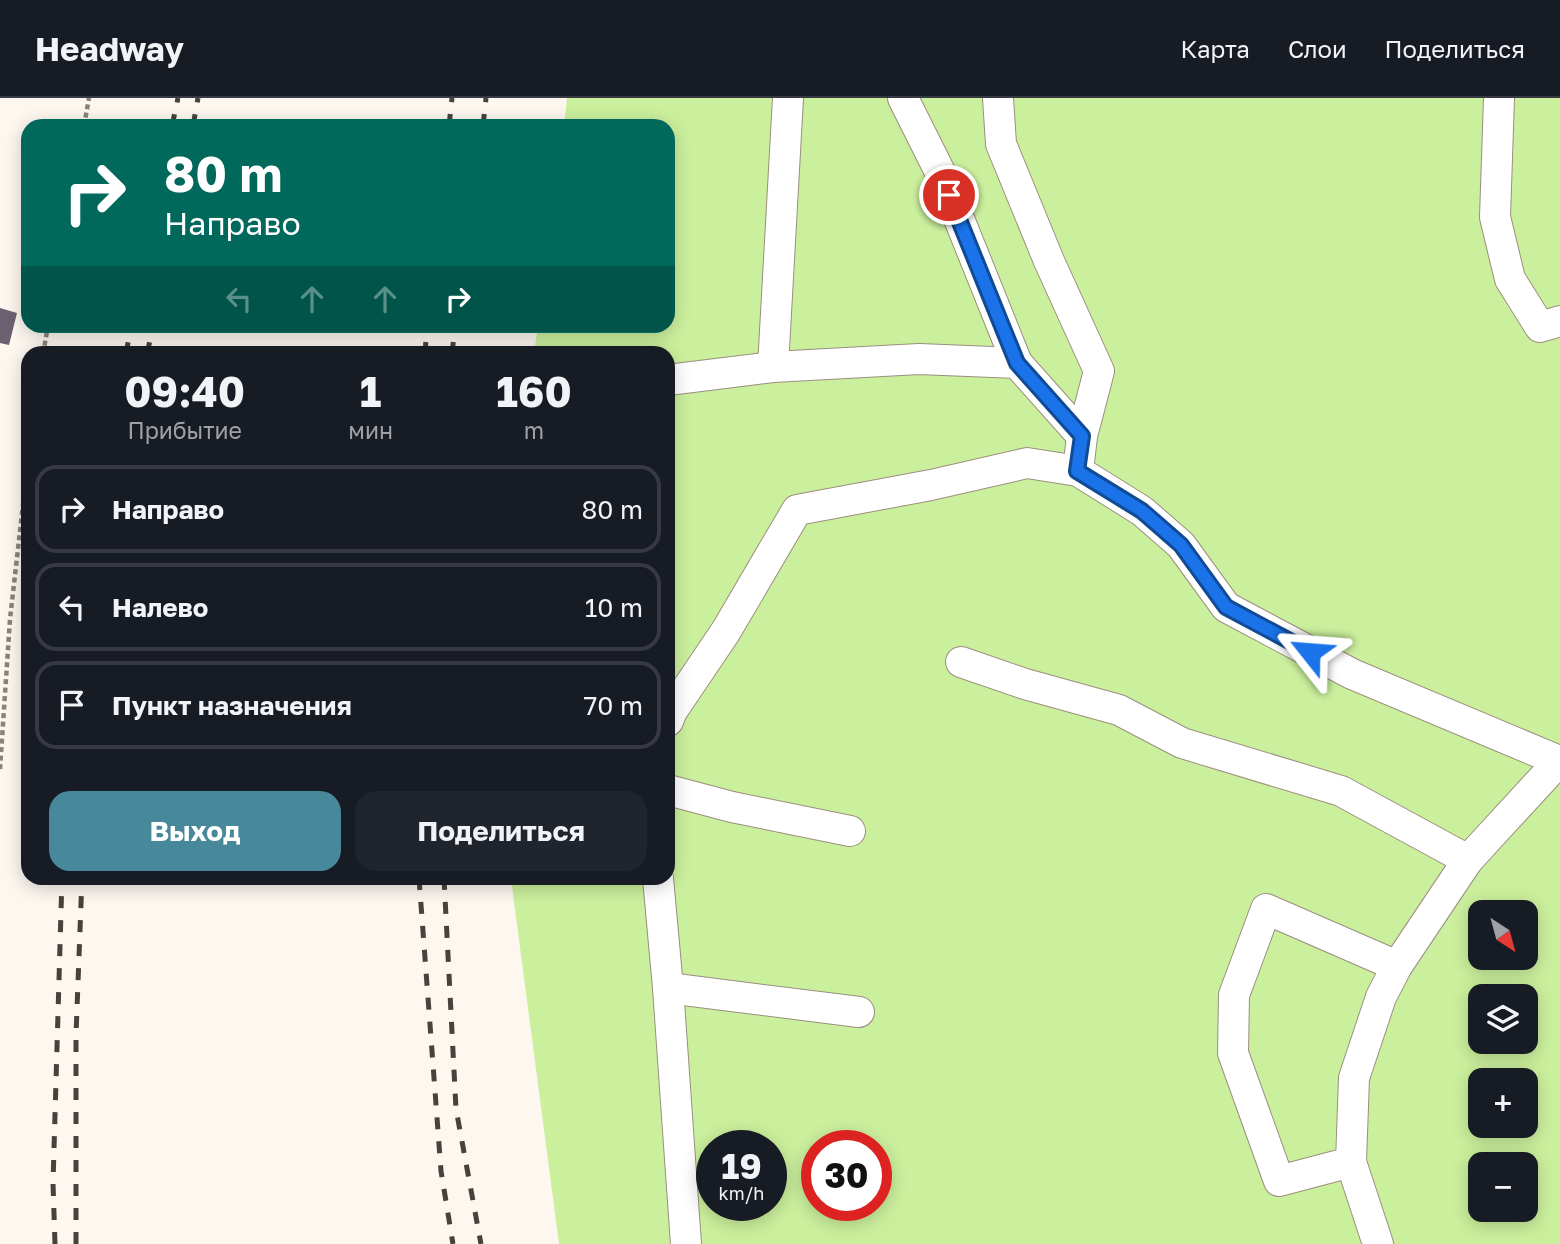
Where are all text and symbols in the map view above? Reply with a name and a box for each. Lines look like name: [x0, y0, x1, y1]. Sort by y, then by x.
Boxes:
text: Headway: [35, 29, 184, 68]
text: Карта: [1180, 34, 1250, 63]
text: Слои: [1288, 34, 1347, 63]
text: Поделиться: [1385, 34, 1525, 63]
text: 80 m: [164, 144, 282, 203]
icon: right: [49, 147, 140, 238]
pin: [919, 165, 979, 225]
icon: arrive: [930, 176, 968, 214]
text: Направо: [164, 204, 301, 242]
icon: left: [220, 280, 258, 318]
icon: ahead: [293, 280, 331, 318]
icon: ahead: [366, 280, 404, 318]
icon: right: [439, 280, 477, 318]
text: 09:40: [124, 366, 245, 416]
text: 1: [360, 366, 381, 416]
text: 160: [496, 366, 572, 416]
text: Прибытие: [127, 416, 242, 444]
text: мин: [348, 416, 393, 444]
text: m: [524, 416, 544, 444]
icon: right: [53, 490, 91, 528]
text: Направо: [112, 494, 224, 525]
text: 80 m: [582, 494, 643, 525]
icon: left: [53, 588, 91, 626]
text: Налево: [112, 592, 208, 623]
text: 10 m: [585, 592, 643, 623]
position arrow: [1273, 615, 1347, 689]
icon: arrive: [53, 686, 91, 724]
text: Пункт назначения: [112, 690, 352, 721]
text: 70 m: [584, 690, 643, 721]
button: Выход: [49, 791, 341, 871]
button: Поделиться: [355, 791, 647, 871]
north arrow: [1468, 900, 1538, 970]
map controls: [1468, 900, 1538, 1222]
button: layers: [1468, 984, 1538, 1054]
button: +: [1468, 1068, 1538, 1138]
speed limit sign: 30: [801, 1130, 892, 1221]
text: 19: [721, 1145, 762, 1187]
button: −: [1468, 1152, 1538, 1222]
text: km/h: [719, 1182, 764, 1204]

